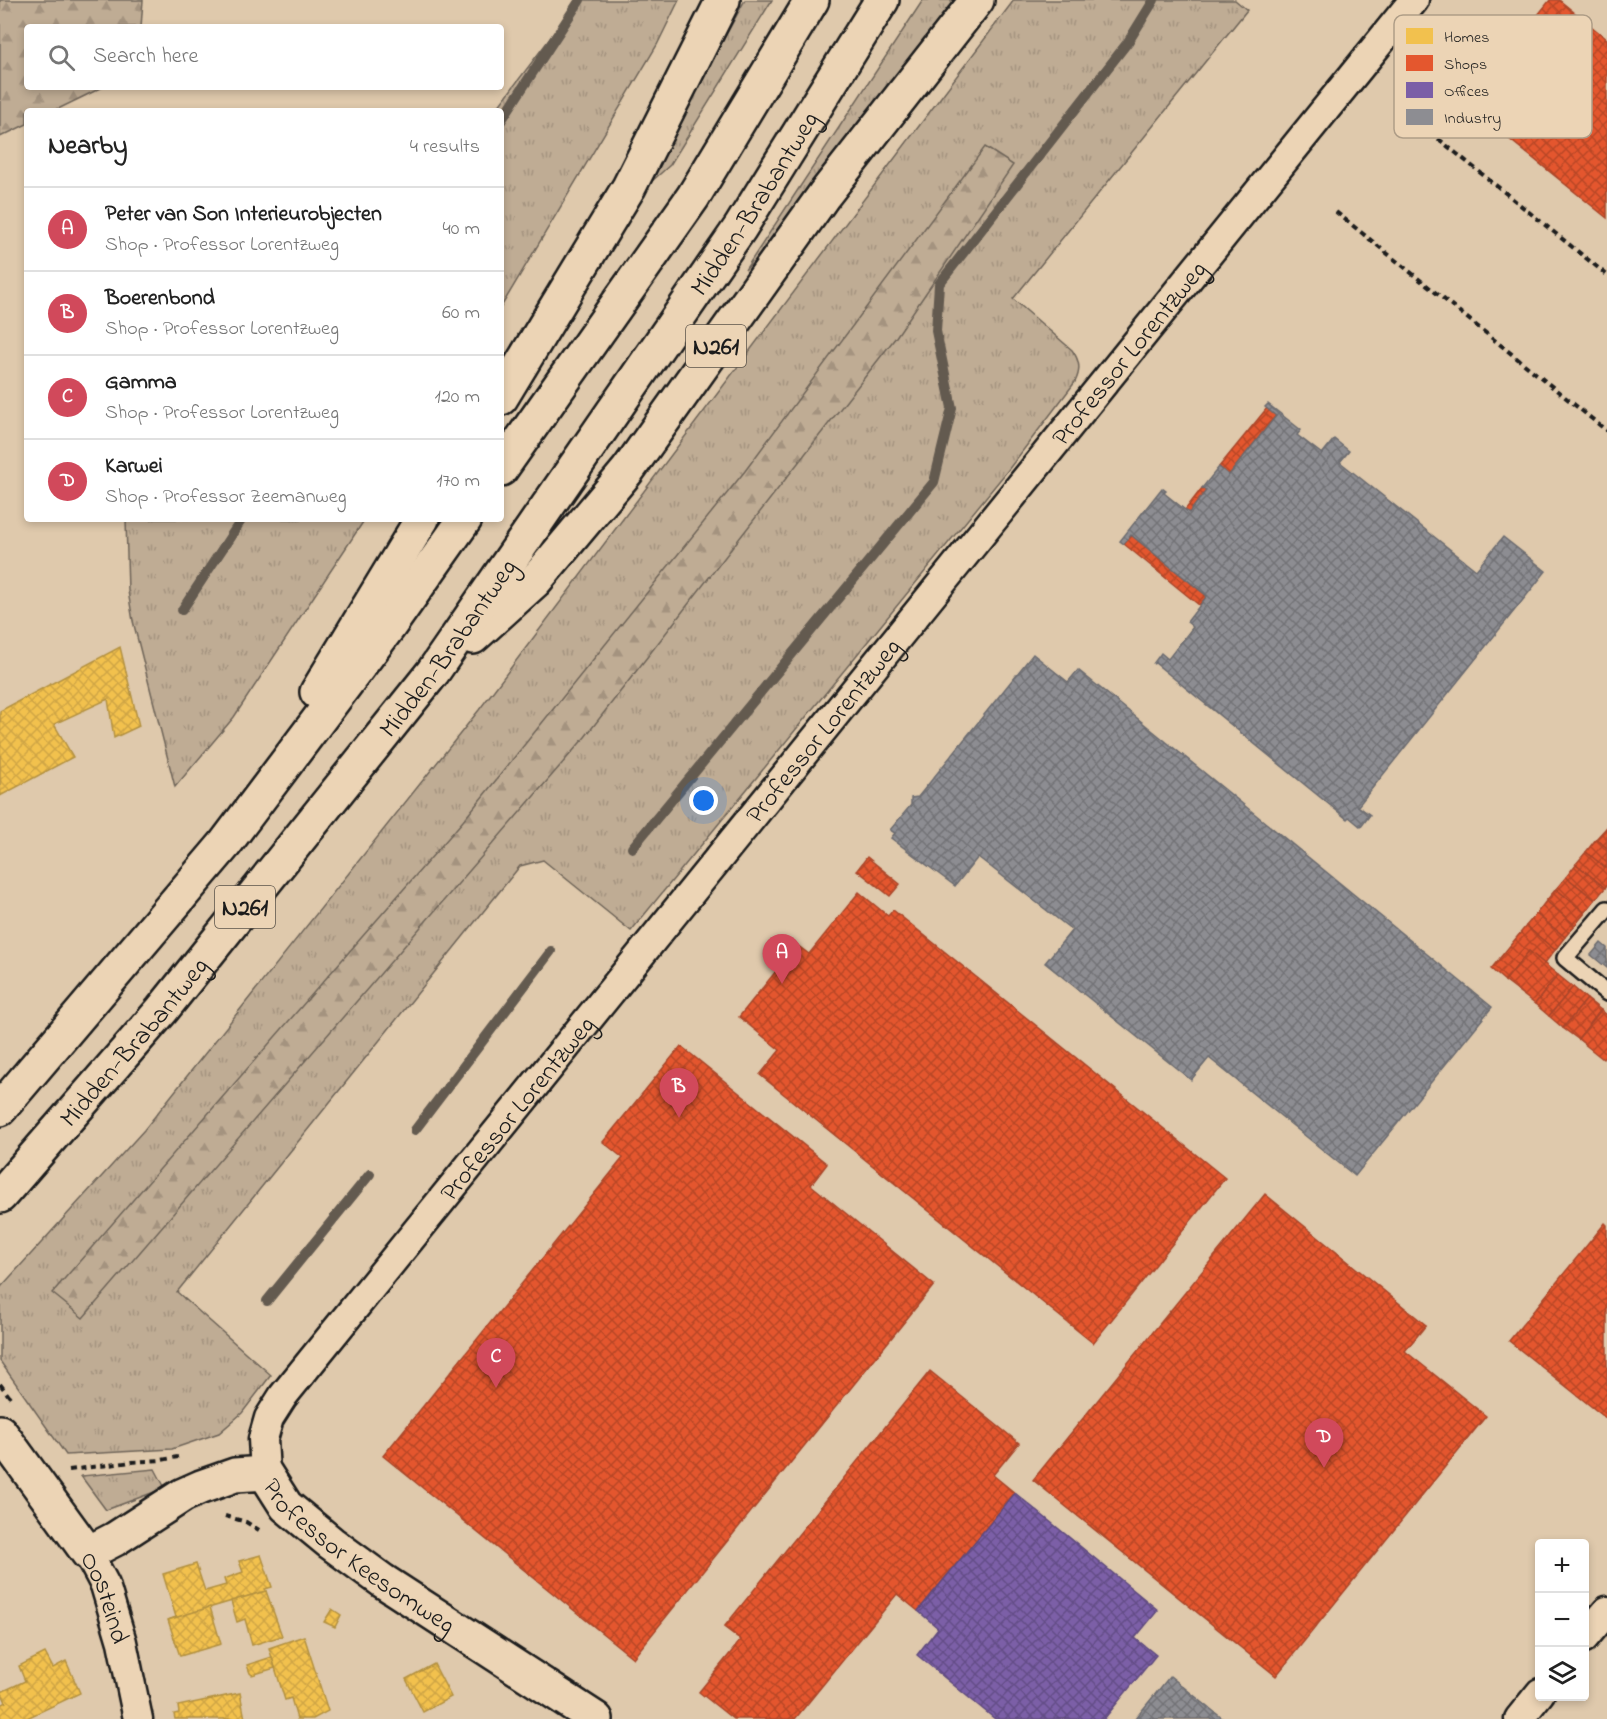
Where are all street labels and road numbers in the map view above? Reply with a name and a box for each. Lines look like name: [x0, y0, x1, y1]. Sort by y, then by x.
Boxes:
street label: Midden-Brabantweg: [682, 105, 830, 305]
street label: Professor Lorentzweg: [1044, 253, 1218, 455]
road number: N261: [686, 325, 746, 367]
street label: Midden-Brabantweg: [371, 552, 528, 747]
street label: Professor Lorentzweg: [738, 631, 912, 833]
road number: N261: [215, 886, 275, 928]
street label: Midden-Brabantweg: [52, 950, 219, 1137]
street label: Professor Lorentzweg: [432, 1009, 606, 1211]
street label: Professor Keesomweg: [251, 1472, 462, 1645]
street label: Oosteind: [68, 1545, 138, 1649]

